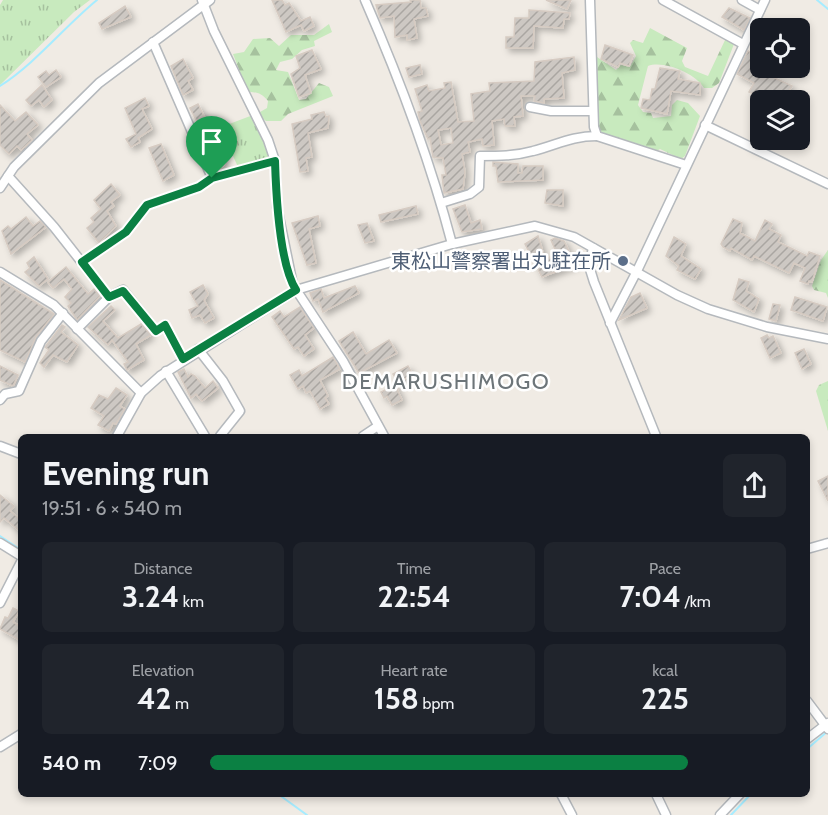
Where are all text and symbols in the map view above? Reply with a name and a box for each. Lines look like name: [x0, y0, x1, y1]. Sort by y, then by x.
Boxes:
map controls: [750, 18, 810, 150]
button: locate: [750, 18, 810, 78]
button: layers: [750, 90, 810, 150]
pin: [186, 116, 237, 178]
icon: arrive: [195, 125, 228, 158]
place label: 東松山警察署出丸駐在所: [391, 249, 611, 273]
marker: 東松山警察署出丸駐在所: [616, 254, 630, 268]
district label: DEMARUSHIMOGO: [342, 368, 550, 395]
text: Evening run: [42, 453, 209, 493]
button: share: [723, 454, 786, 517]
text: 19:51 · 6 × 540 m: [42, 496, 182, 520]
text: Distance: [134, 559, 192, 578]
text: Time: [397, 559, 431, 578]
text: Pace: [649, 559, 681, 578]
text: 3.24: [122, 578, 179, 615]
text: 22:54: [377, 578, 451, 615]
text: 7:04: [619, 578, 681, 615]
text: km: [179, 592, 204, 611]
text: /km: [681, 592, 711, 611]
text: Elevation: [132, 661, 194, 680]
text: Heart rate: [381, 661, 447, 680]
text: kcal: [652, 661, 678, 680]
text: 42: [137, 680, 171, 717]
text: 158: [374, 680, 419, 717]
text: 225: [641, 680, 689, 717]
text: m: [171, 694, 189, 713]
text: bpm: [419, 694, 454, 713]
text: 540 m: [42, 751, 101, 775]
text: 7:09: [138, 751, 178, 775]

